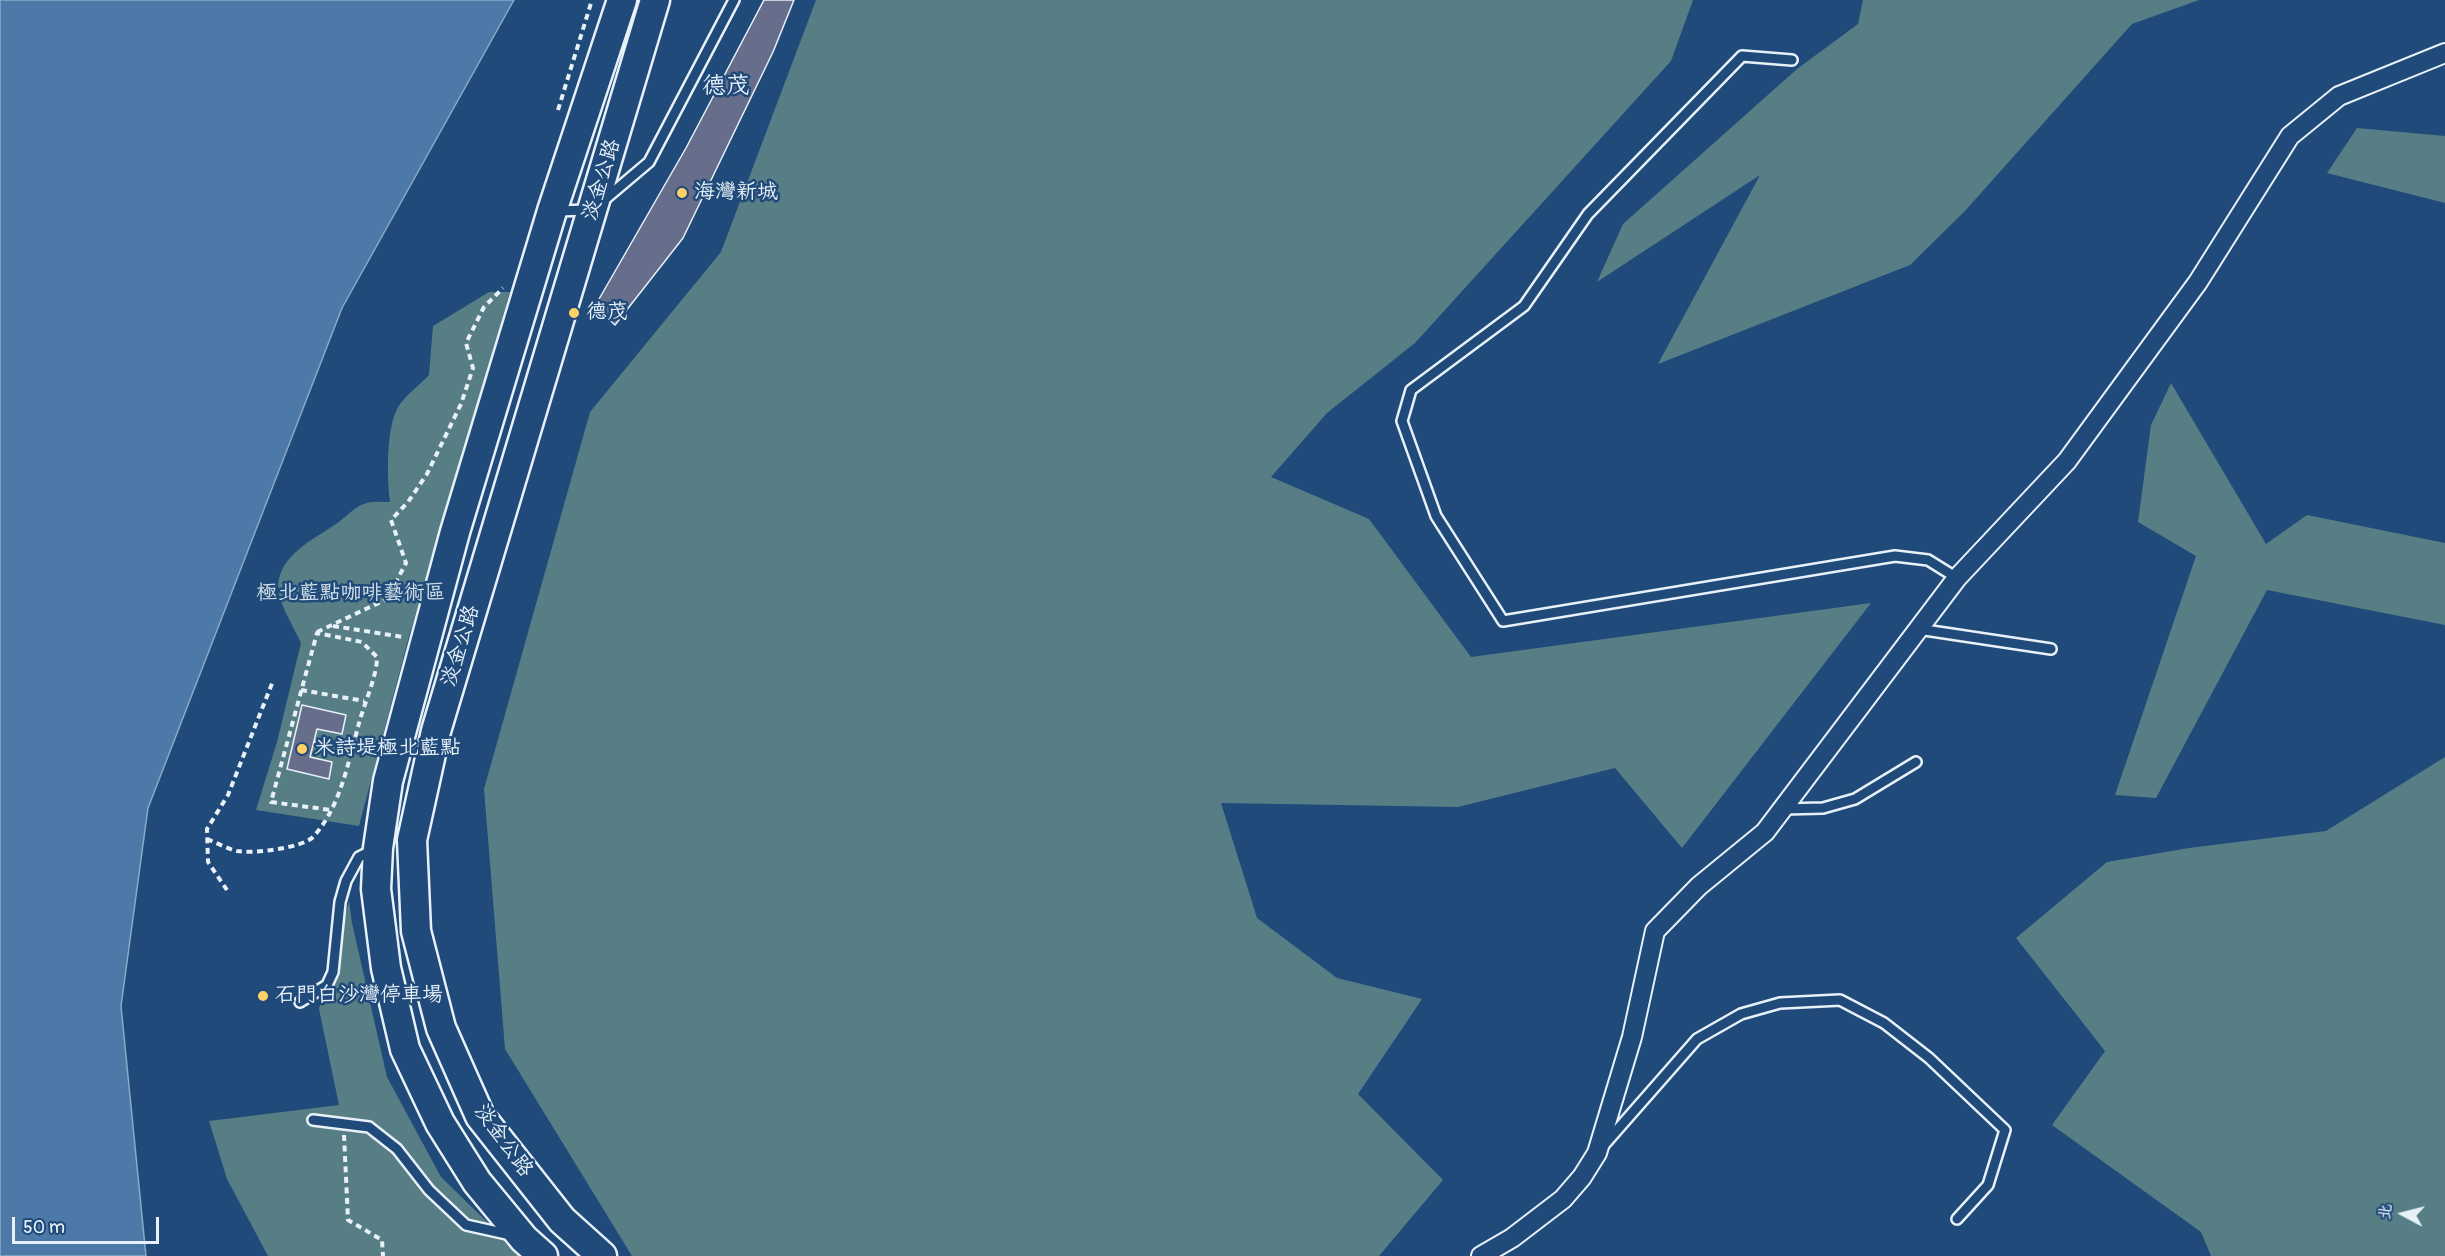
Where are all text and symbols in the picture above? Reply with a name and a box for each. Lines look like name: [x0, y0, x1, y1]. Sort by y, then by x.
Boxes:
district label: 德茂: [702, 73, 750, 101]
street label: 淡金公路: [578, 136, 626, 224]
place label: 海灣新城: [694, 180, 778, 206]
marker: 海灣新城: [675, 186, 689, 200]
place label: 德茂: [586, 300, 628, 326]
marker: 德茂: [567, 306, 581, 320]
park label: 極北藍點咖啡藝術區: [257, 581, 445, 607]
street label: 淡金公路: [437, 602, 485, 690]
place label: 米詩堤極北藍點: [314, 736, 461, 762]
marker: 米詩堤極北藍點: [295, 742, 309, 756]
place label: 石門白沙灣停車場: [275, 983, 443, 1009]
marker: 石門白沙灣停車場: [256, 989, 270, 1003]
street label: 淡金公路: [468, 1100, 538, 1182]
north arrow: [2373, 1184, 2433, 1244]
text: 北: [2374, 1203, 2396, 1221]
scale bar: [15, 1205, 162, 1243]
text: 50 m: [23, 1216, 65, 1239]

